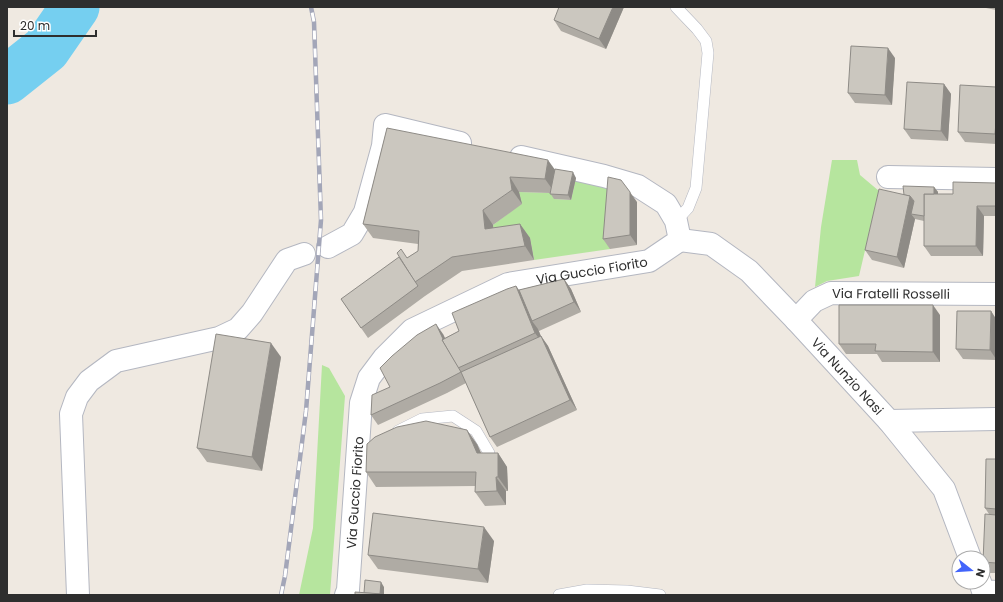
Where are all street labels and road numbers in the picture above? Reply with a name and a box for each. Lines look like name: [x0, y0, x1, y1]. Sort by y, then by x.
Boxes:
street label: Via Guccio Fiorito: [535, 252, 649, 289]
street label: Via Fratelli Rosselli: [832, 284, 950, 303]
street label: Via Nunzio Nasi: [807, 333, 888, 419]
street label: Via Guccio Fiorito: [341, 436, 368, 550]

